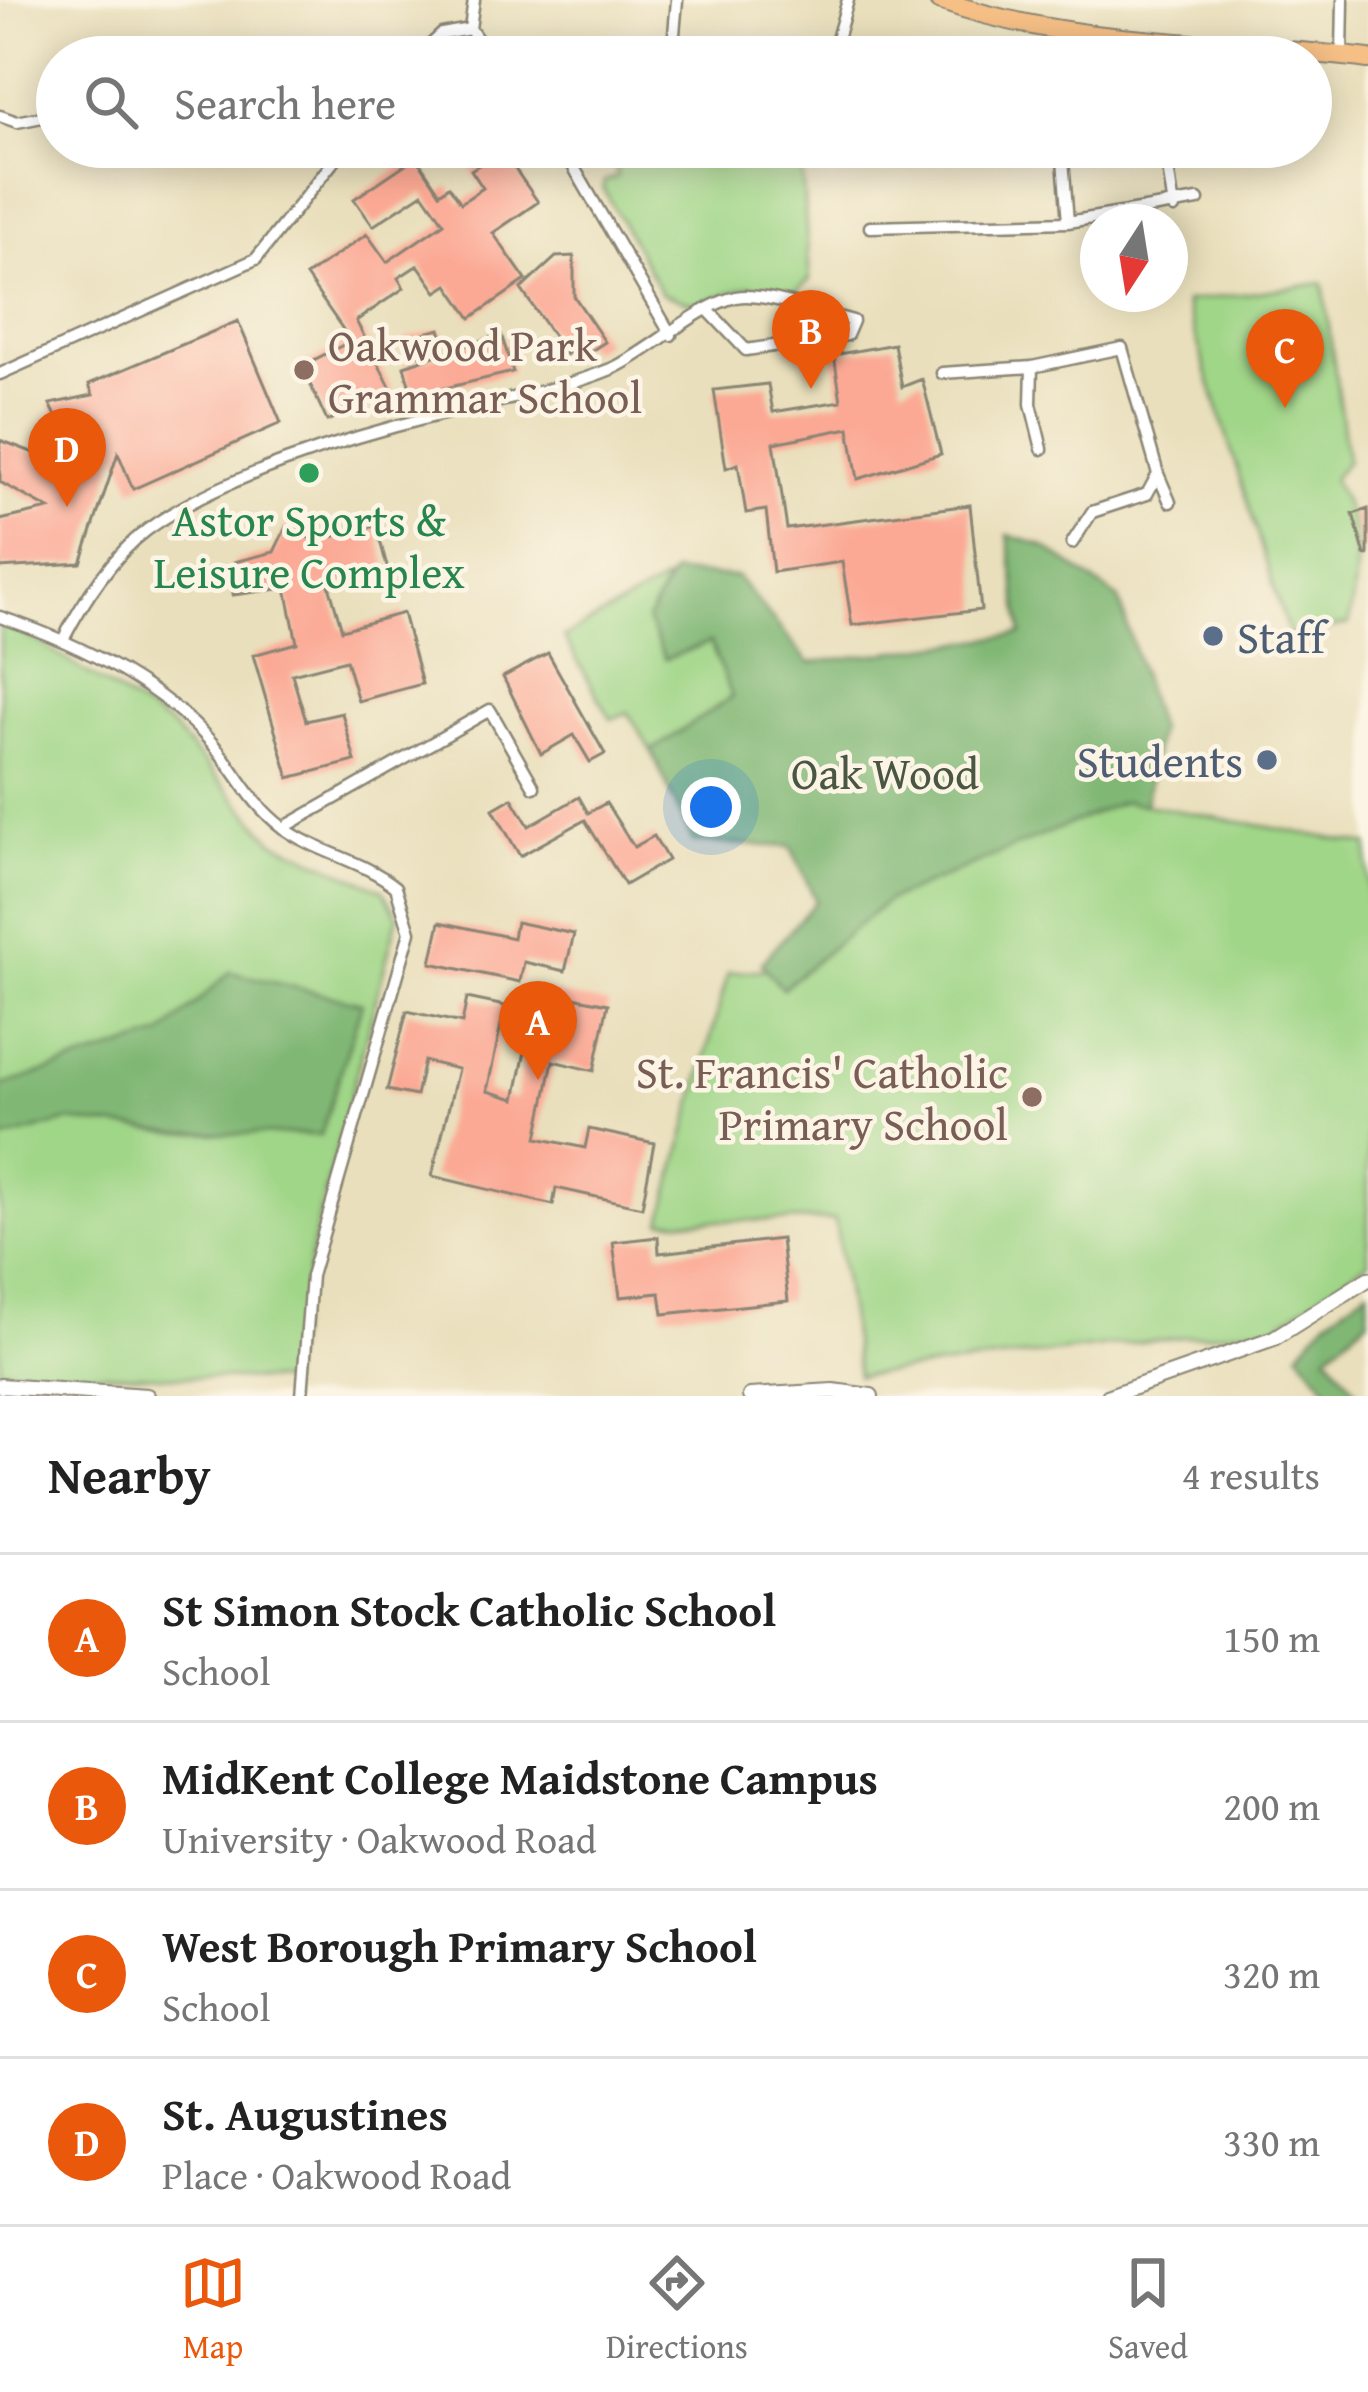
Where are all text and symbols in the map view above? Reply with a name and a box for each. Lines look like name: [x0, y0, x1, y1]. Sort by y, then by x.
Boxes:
search box: [36, 36, 1332, 168]
icon: search: [78, 69, 144, 135]
text: Search here: [174, 70, 396, 135]
north arrow: [1080, 204, 1188, 312]
pin: B: [772, 290, 850, 389]
pin: C: [1246, 309, 1324, 408]
place label: Oakwood Park Grammar School: [328, 312, 642, 429]
marker: Oakwood Park Grammar School: [291, 357, 317, 383]
pin: D: [28, 408, 106, 507]
marker: Astor Sports & Leisure Complex: [296, 460, 322, 486]
place label: Astor Sports & Leisure Complex: [153, 487, 465, 604]
place label: Staff: [1237, 604, 1329, 669]
marker: Staff: [1200, 623, 1226, 649]
place label: Students: [1077, 728, 1243, 793]
park label: Oak Wood: [791, 740, 979, 805]
marker: Students: [1254, 747, 1280, 773]
your location: [681, 777, 741, 837]
pin: A: [499, 981, 577, 1080]
place label: St. Francis' Catholic Primary School: [636, 1039, 1008, 1156]
marker: St. Francis' Catholic Primary School: [1019, 1084, 1045, 1110]
text: Nearby: [48, 1437, 211, 1512]
text: 4 results: [1182, 1446, 1320, 1503]
text: St Simon Stock Catholic School: [162, 1577, 776, 1642]
text: A: [75, 1609, 99, 1666]
text: 150 m: [1223, 1609, 1320, 1666]
text: School: [162, 1642, 270, 1699]
text: MidKent College Maidstone Campus: [162, 1745, 878, 1810]
text: B: [75, 1777, 99, 1834]
text: 200 m: [1223, 1777, 1320, 1834]
text: University · Oakwood Road: [162, 1810, 597, 1867]
text: West Borough Primary School: [162, 1913, 757, 1978]
text: C: [76, 1945, 98, 2002]
text: 320 m: [1223, 1945, 1320, 2002]
text: School: [162, 1978, 270, 2035]
text: St. Augustines: [162, 2081, 448, 2146]
text: D: [74, 2113, 100, 2170]
text: 330 m: [1223, 2113, 1320, 2170]
text: Place · Oakwood Road: [162, 2146, 511, 2203]
tab: Map: [180, 2250, 246, 2370]
tab: Directions: [606, 2250, 748, 2370]
tab: Saved: [1108, 2250, 1188, 2370]

